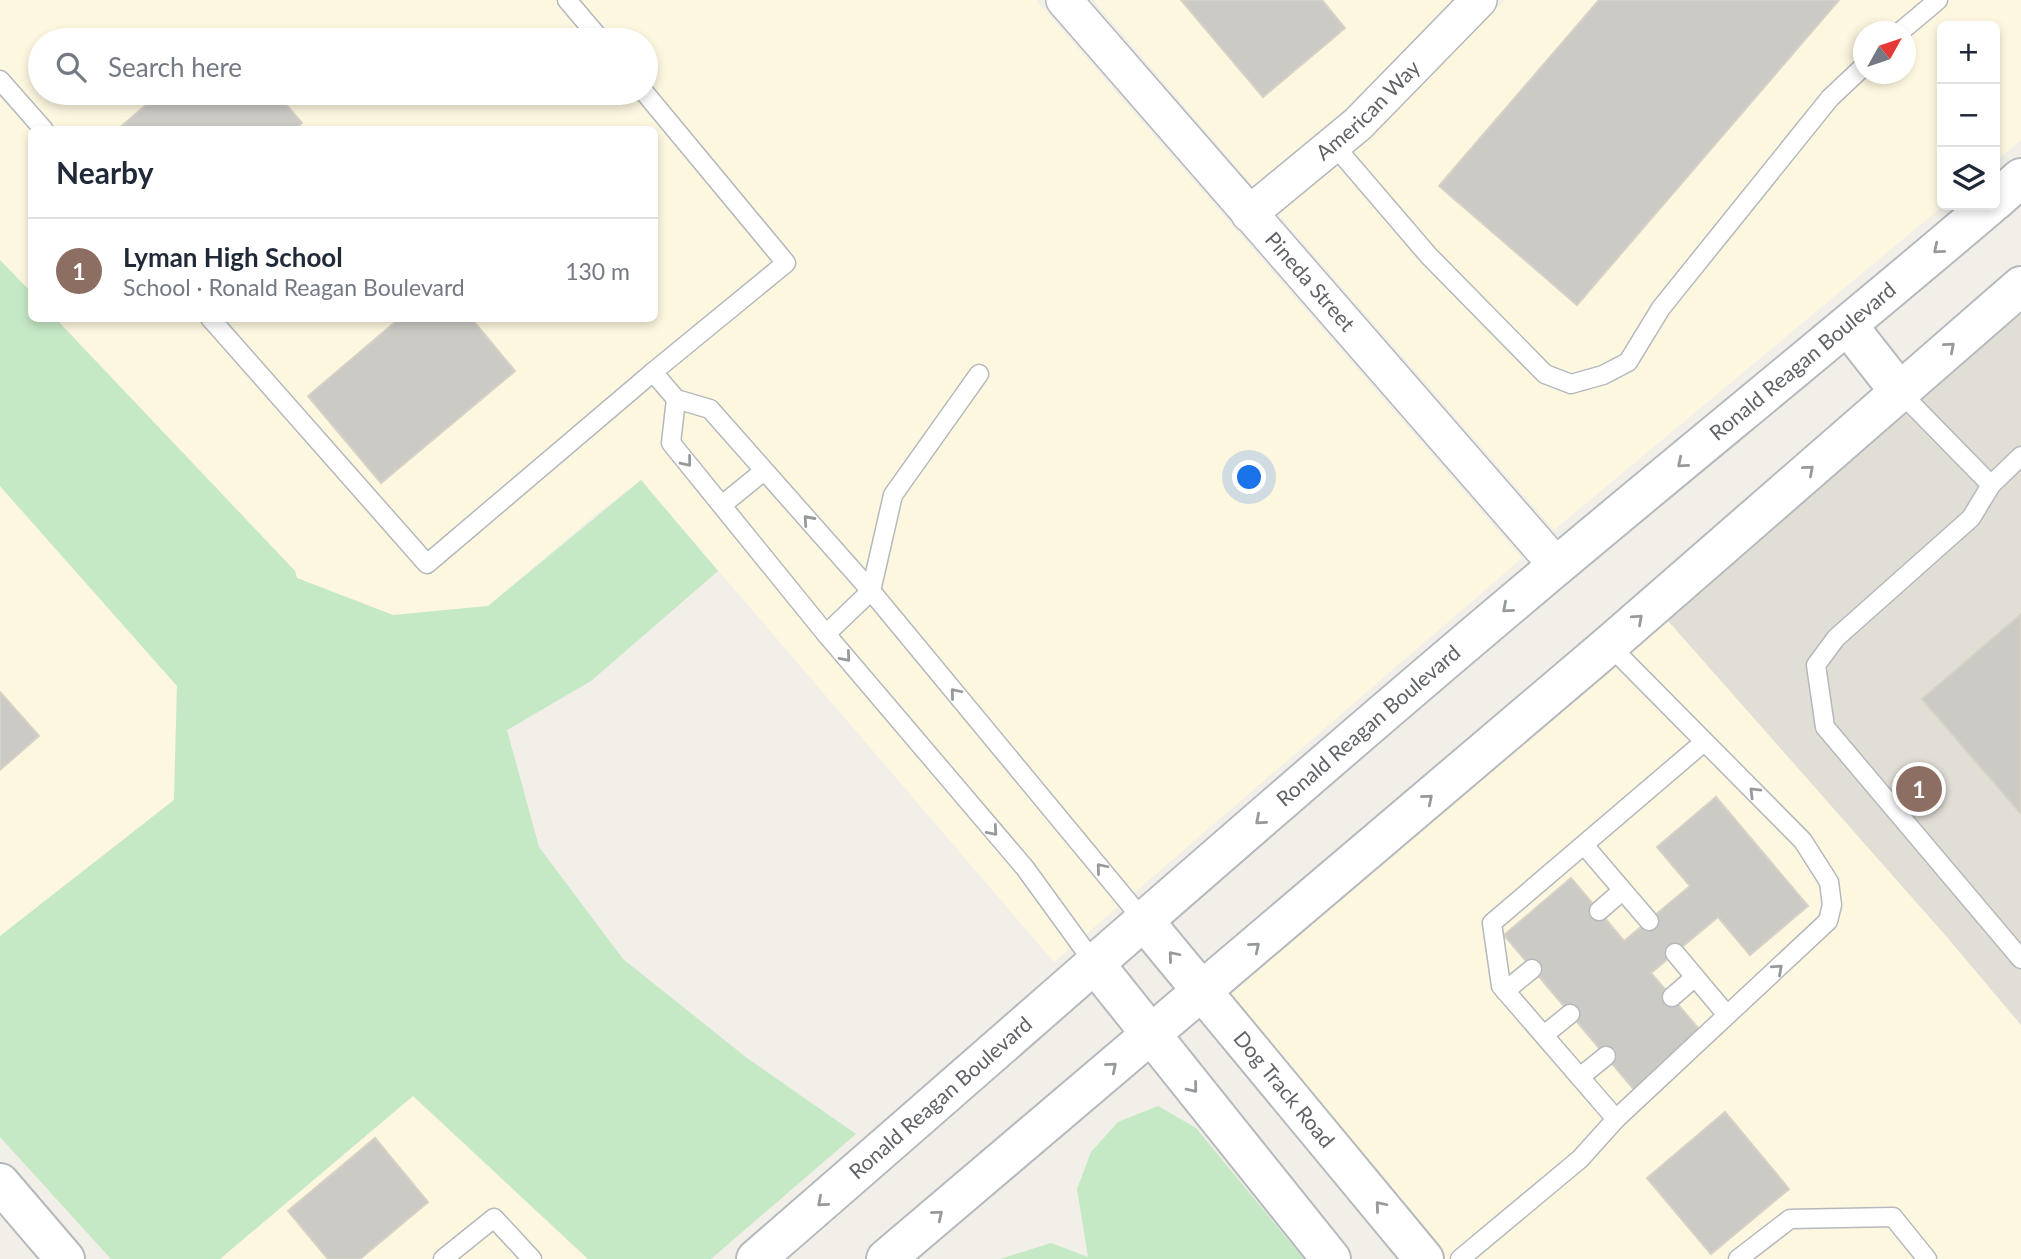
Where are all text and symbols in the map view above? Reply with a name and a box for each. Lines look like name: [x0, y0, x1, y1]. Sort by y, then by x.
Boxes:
north arrow: [1853, 21, 1916, 84]
map controls: [1937, 21, 2000, 210]
button: +: [1937, 21, 2000, 84]
search box: [28, 28, 658, 105]
icon: search: [52, 48, 90, 86]
text: Search here: [108, 51, 242, 83]
street label: American Way: [1310, 54, 1424, 165]
button: −: [1937, 84, 2000, 147]
button: layers: [1937, 147, 2000, 210]
text: Nearby: [56, 154, 154, 190]
street label: Pineda Street: [1261, 226, 1361, 336]
text: Lyman High School: [123, 241, 343, 273]
one-way arrow: [1933, 241, 1946, 253]
text: 1: [72, 257, 86, 285]
text: 130 m: [565, 257, 630, 285]
text: School · Ronald Reagan Boulevard: [123, 273, 465, 301]
street label: Ronald Reagan Boulevard: [1704, 276, 1900, 445]
one-way arrow: [1942, 343, 1955, 355]
one-way arrow: [678, 454, 691, 466]
one-way arrow: [1677, 455, 1690, 467]
your location: [1232, 460, 1266, 494]
one-way arrow: [1801, 465, 1814, 478]
one-way arrow: [803, 515, 816, 528]
one-way arrow: [1502, 600, 1515, 612]
one-way arrow: [1630, 615, 1643, 627]
street label: Ronald Reagan Boulevard: [1271, 639, 1465, 811]
one-way arrow: [838, 649, 850, 662]
one-way arrow: [951, 688, 964, 700]
pin: 1: [1896, 763, 1942, 815]
one-way arrow: [1749, 787, 1762, 800]
one-way arrow: [1420, 795, 1433, 807]
one-way arrow: [1255, 812, 1268, 824]
one-way arrow: [985, 823, 997, 836]
one-way arrow: [1096, 863, 1109, 876]
one-way arrow: [1246, 943, 1259, 955]
one-way arrow: [1169, 951, 1181, 964]
one-way arrow: [1770, 965, 1783, 978]
street label: Ronald Reagan Boulevard: [843, 1011, 1036, 1183]
street label: Dog Track Road: [1229, 1025, 1340, 1152]
one-way arrow: [1104, 1063, 1116, 1076]
one-way arrow: [1185, 1079, 1197, 1092]
one-way arrow: [817, 1194, 830, 1206]
one-way arrow: [1376, 1202, 1389, 1214]
one-way arrow: [930, 1211, 943, 1223]

